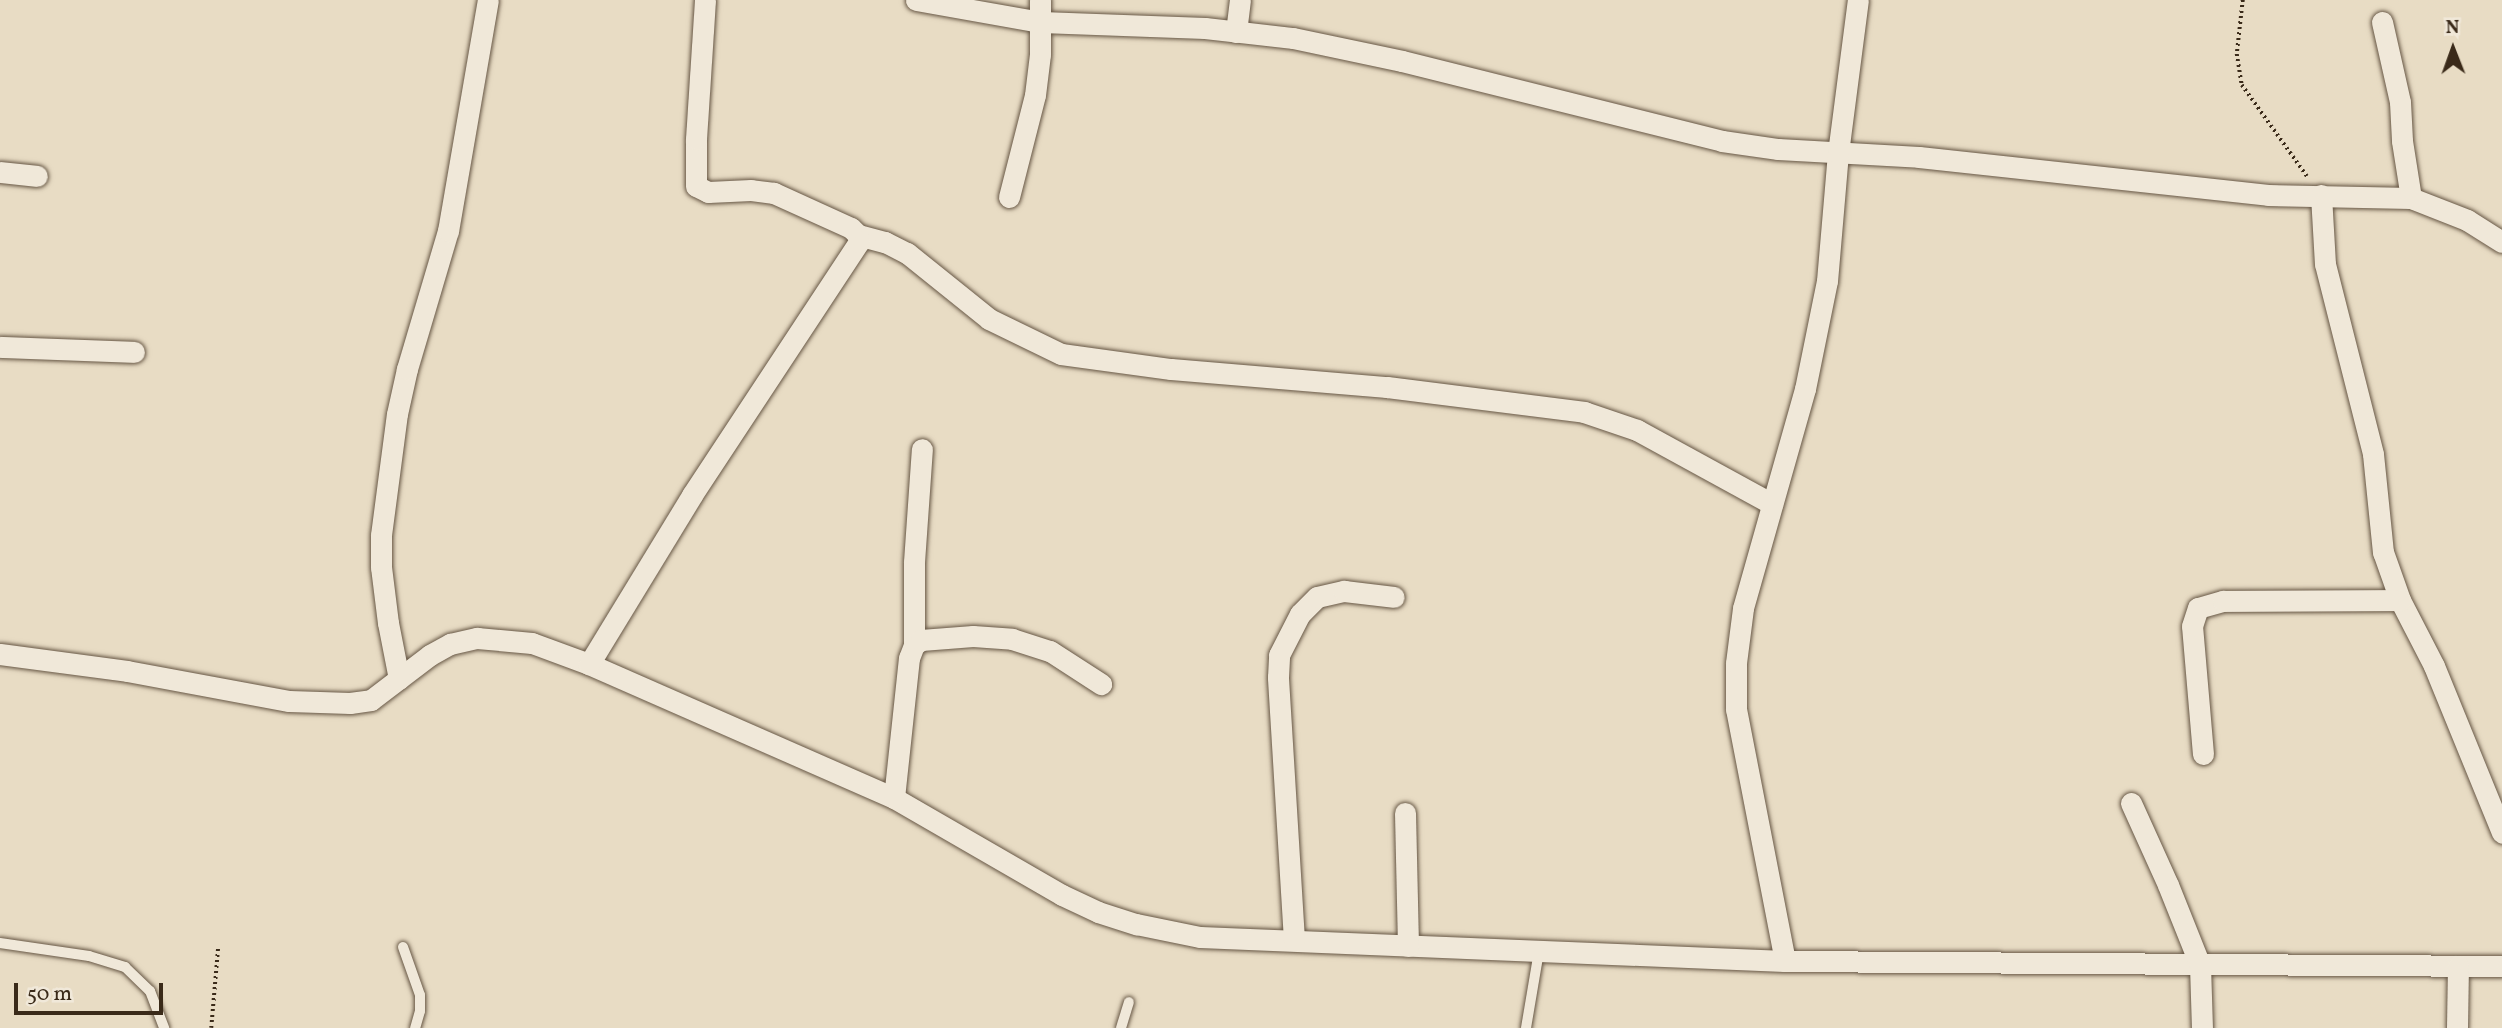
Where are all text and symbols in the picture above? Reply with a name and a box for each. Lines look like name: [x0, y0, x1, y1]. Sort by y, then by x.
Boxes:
north arrow: [2418, 14, 2488, 84]
text: N: [2446, 15, 2460, 41]
scale bar: [18, 968, 166, 1012]
text: 50 m: [27, 980, 72, 1009]

